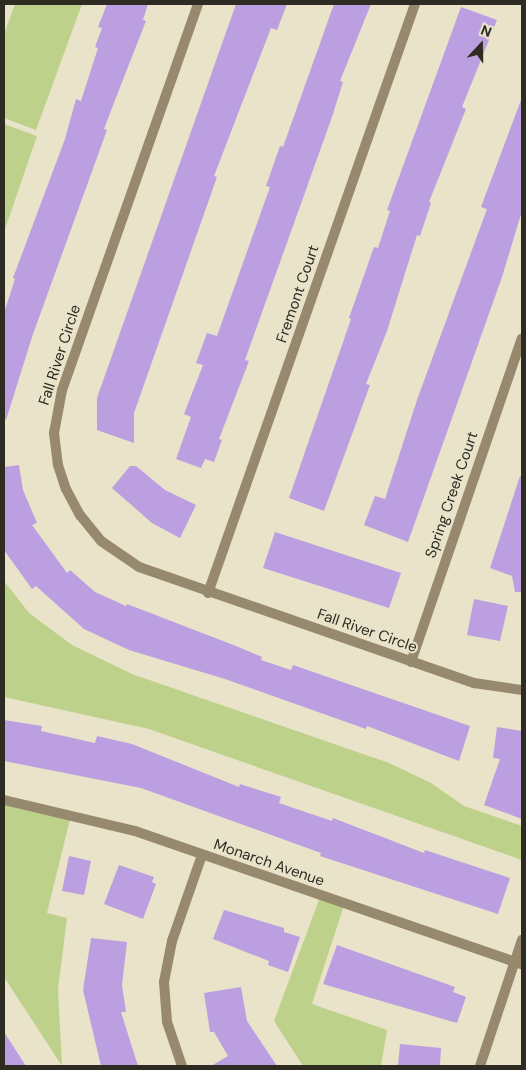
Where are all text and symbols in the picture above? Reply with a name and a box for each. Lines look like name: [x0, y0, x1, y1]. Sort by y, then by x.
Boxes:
north arrow: [456, 20, 506, 70]
text: N: [478, 21, 494, 41]
street label: Fremont Court: [273, 243, 323, 345]
street label: Fall River Circle: [35, 303, 85, 407]
street label: Spring Creek Court: [422, 429, 482, 561]
street label: Fall River Circle: [315, 605, 419, 657]
street label: Monarch Avenue: [211, 836, 327, 890]

